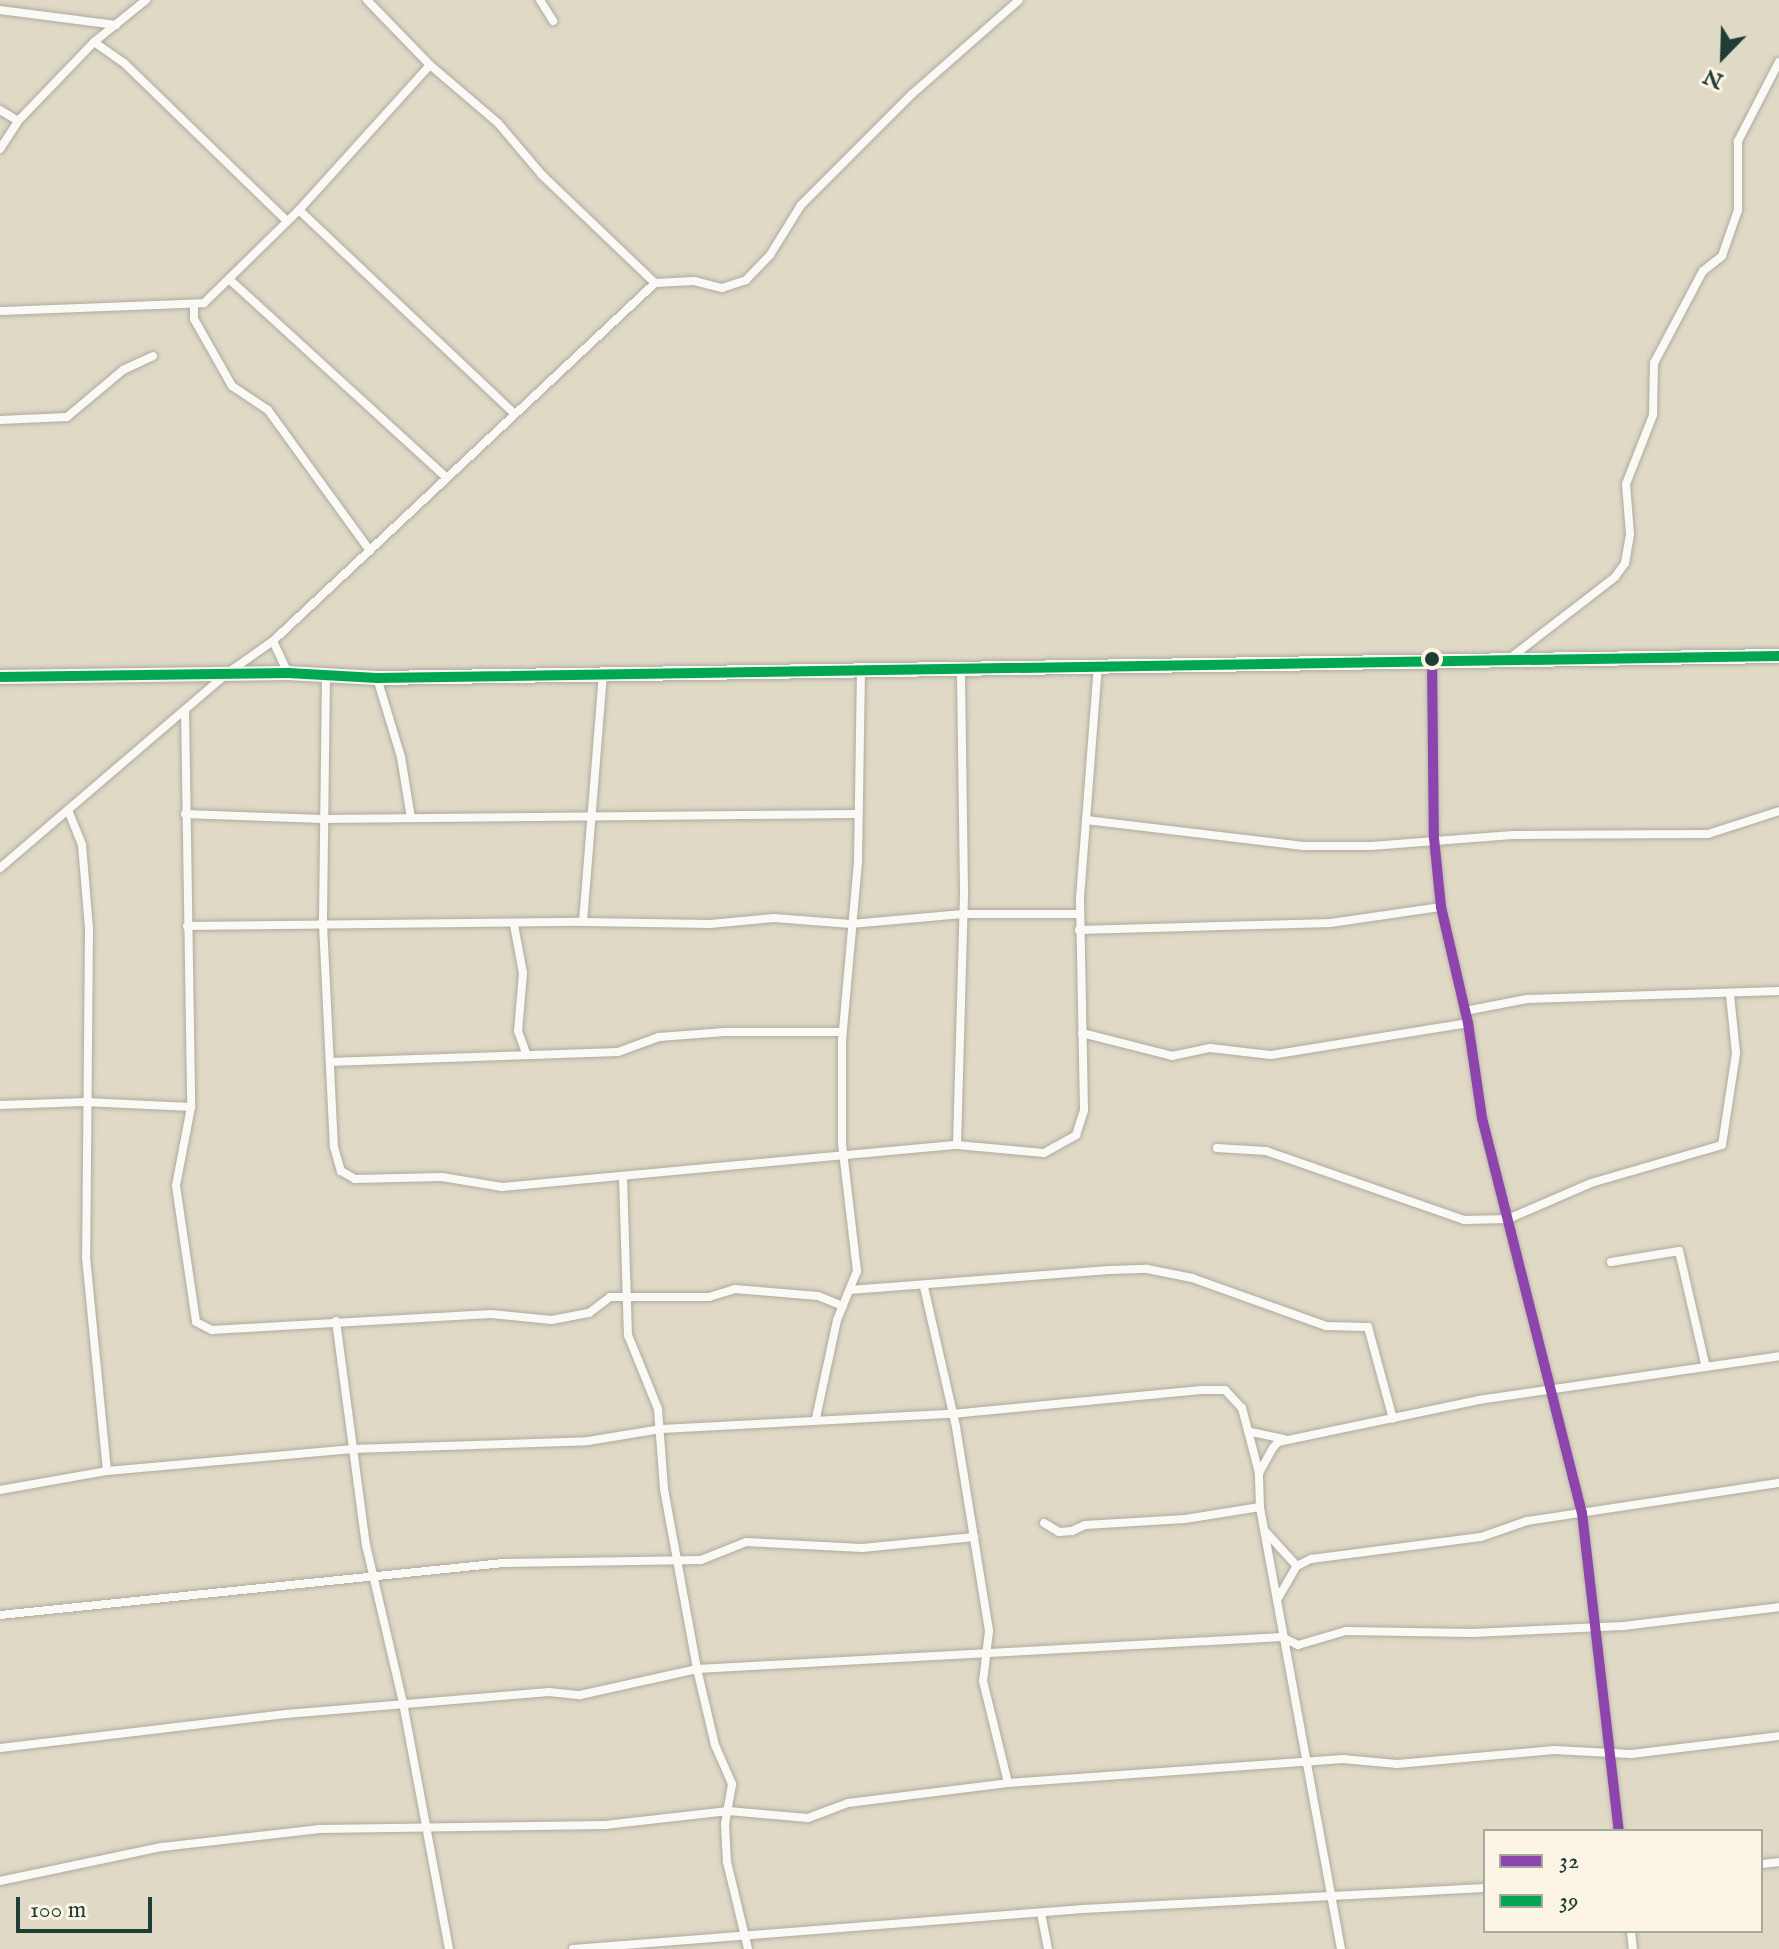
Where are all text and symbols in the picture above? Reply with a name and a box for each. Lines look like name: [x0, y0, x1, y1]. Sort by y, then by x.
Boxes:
north arrow: [1683, 16, 1763, 96]
text: N: [1699, 61, 1728, 95]
unlabelled marker: [1424, 651, 1440, 667]
legend: [1483, 1829, 1763, 1933]
text: 32: [1559, 1846, 1579, 1877]
scale bar: [20, 1881, 156, 1931]
text: 39: [1559, 1886, 1578, 1917]
text: 100 m: [30, 1895, 86, 1926]

